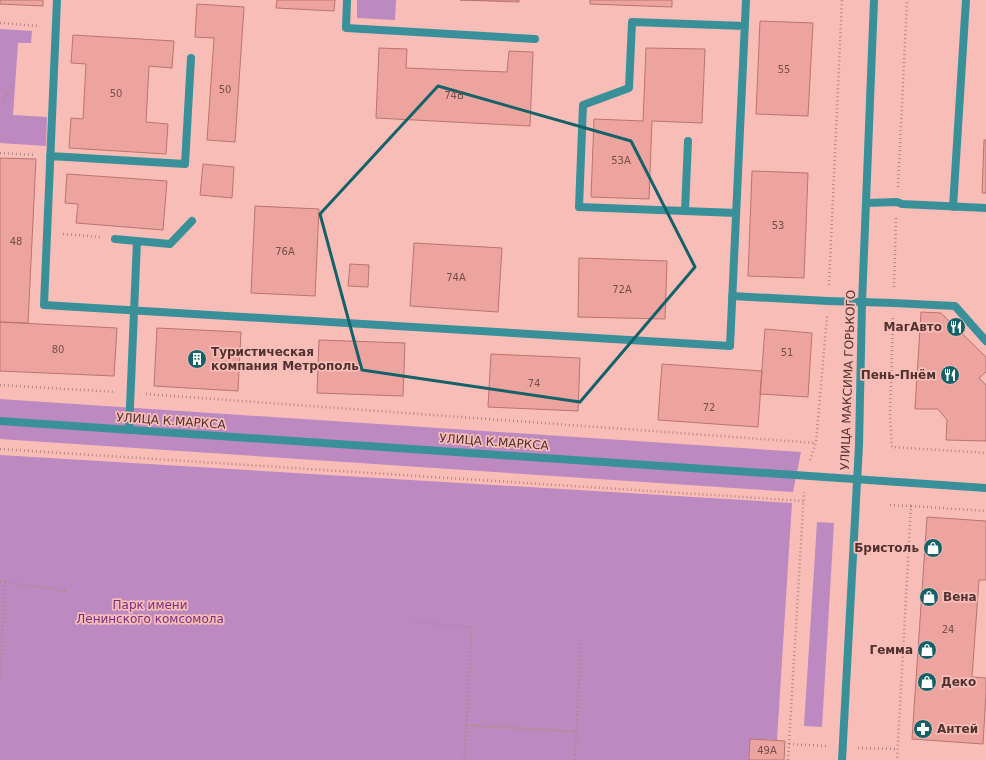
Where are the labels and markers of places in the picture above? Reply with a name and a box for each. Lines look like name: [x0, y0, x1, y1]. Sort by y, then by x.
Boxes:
restaurant icon: МагАвто: [945, 316, 967, 338]
place label: МагАвто: [884, 320, 942, 334]
place label: Туристическая компания Метрополь: [211, 345, 359, 373]
building icon: Туристическая компания Метрополь: [186, 348, 208, 370]
restaurant icon: Пень-Пнём: [939, 364, 961, 386]
place label: Пень-Пнём: [861, 368, 936, 382]
shop icon: Бристоль: [922, 537, 944, 559]
place label: Бристоль: [854, 541, 919, 555]
shop icon: Вена: [918, 586, 940, 608]
place label: Вена: [943, 590, 977, 604]
shop icon: Гемма: [916, 639, 938, 661]
place label: Гемма: [870, 643, 913, 657]
shop icon: Деко: [916, 671, 938, 693]
place label: Деко: [941, 675, 976, 689]
pharmacy icon: Антей: [912, 718, 934, 740]
place label: Антей: [937, 722, 978, 736]

